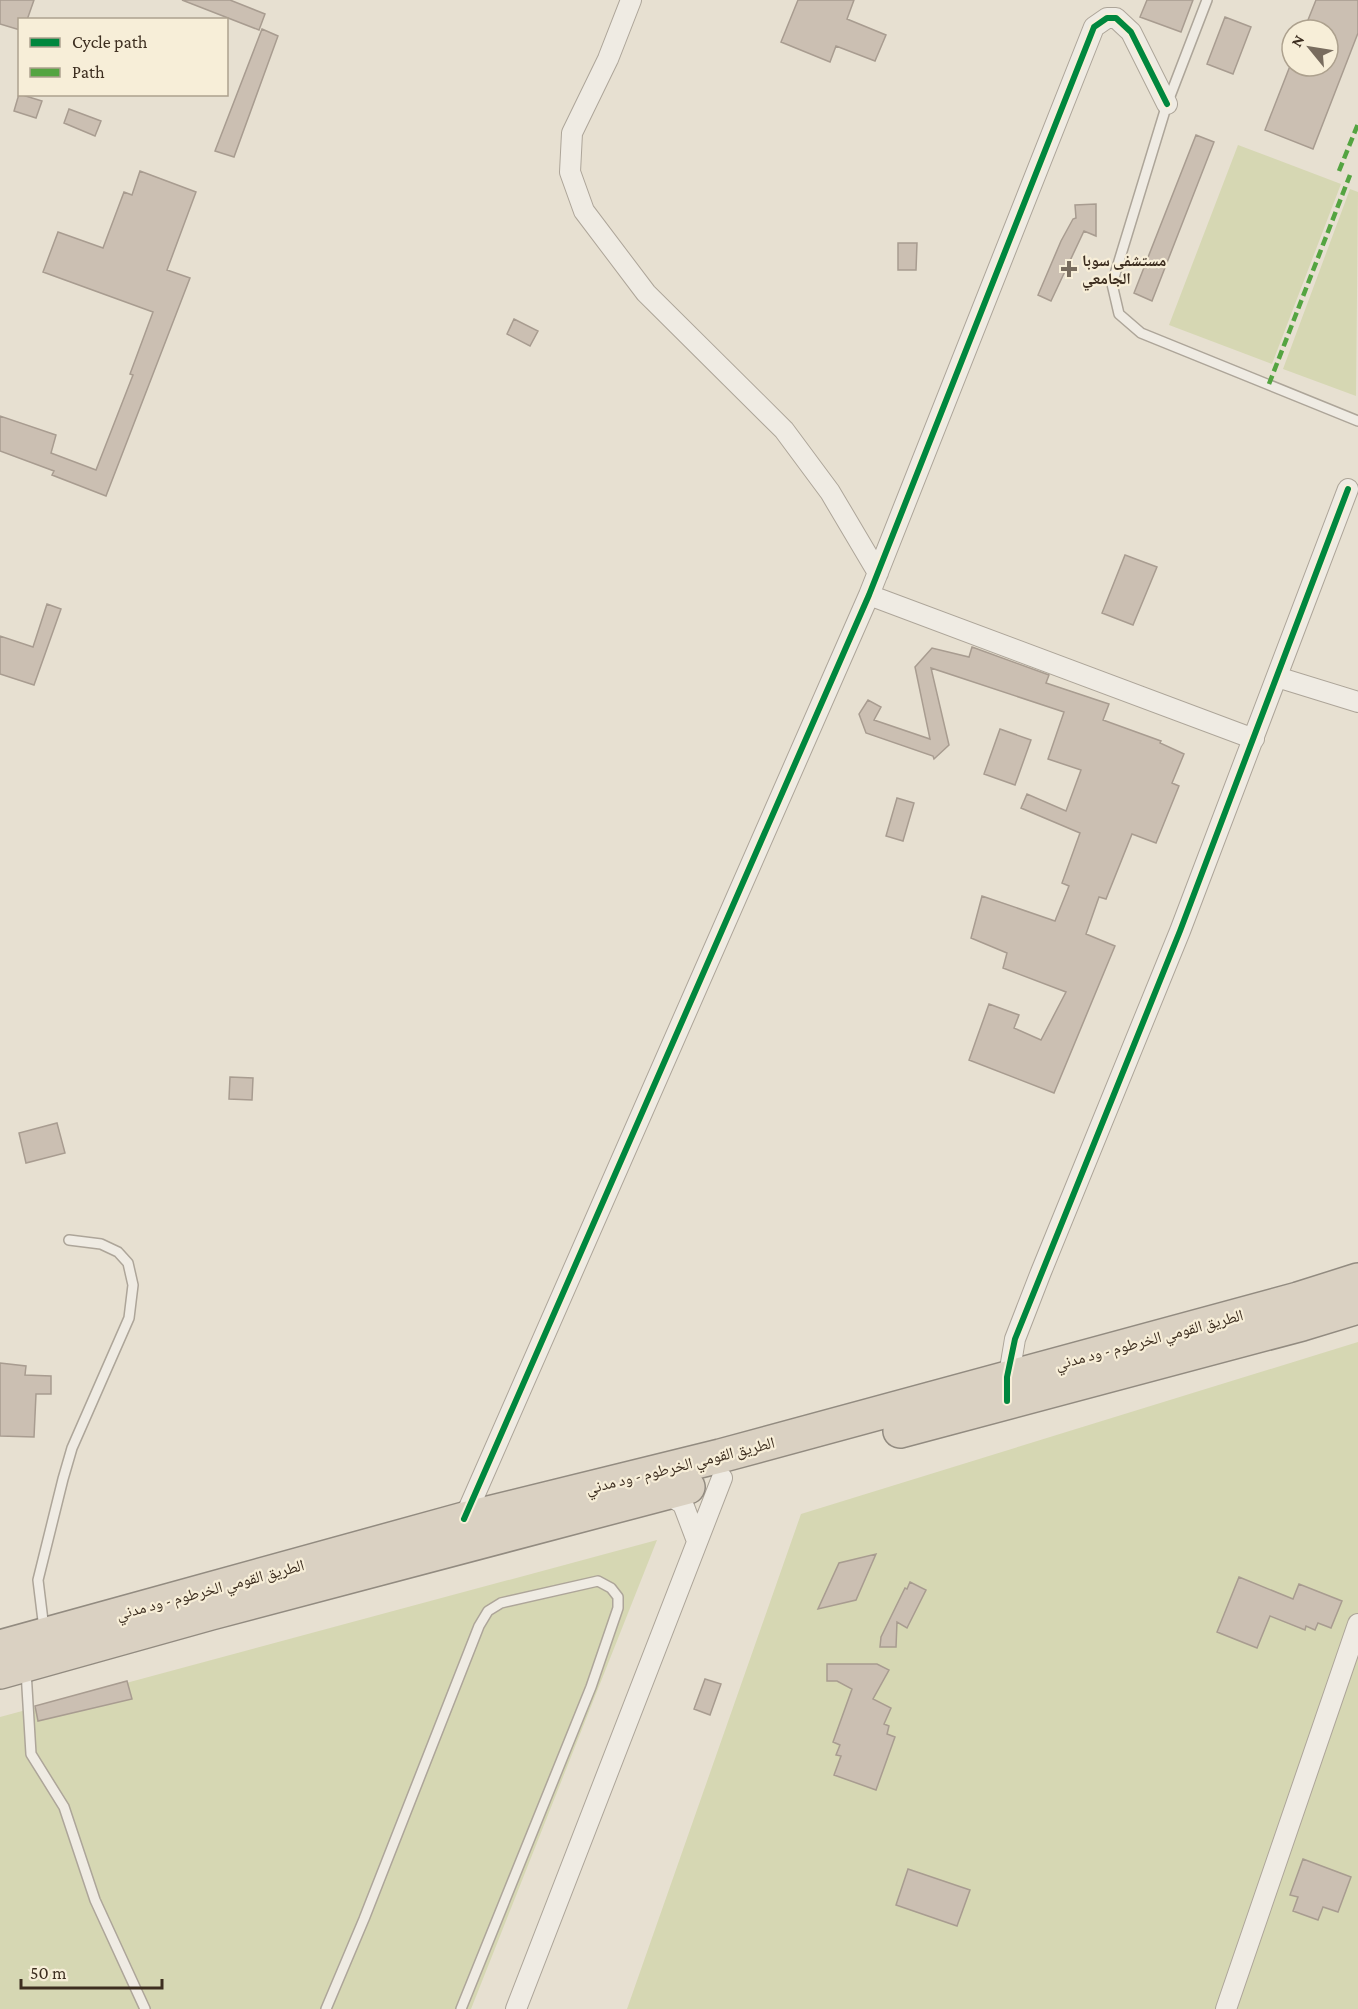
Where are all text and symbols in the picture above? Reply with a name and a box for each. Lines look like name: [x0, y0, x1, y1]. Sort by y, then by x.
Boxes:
legend: [18, 18, 228, 96]
north arrow: [1280, 18, 1340, 78]
text: Cycle path: [72, 32, 148, 52]
text: N: [1287, 32, 1308, 50]
text: Path: [72, 62, 105, 82]
place label: مستشفى سوبا الجامعي: [1082, 252, 1166, 291]
marker: مستشفى سوبا الجامعي: [1060, 260, 1078, 278]
street label: الطريق القومي الخرطوم - ود مدني: [1053, 1306, 1246, 1377]
street label: الطريق القومي الخرطوم - ود مدني: [584, 1434, 777, 1501]
street label: الطريق القومي الخرطوم - ود مدني: [114, 1556, 307, 1627]
scale bar: [21, 1952, 162, 1990]
text: 50 m: [30, 1963, 67, 1983]

